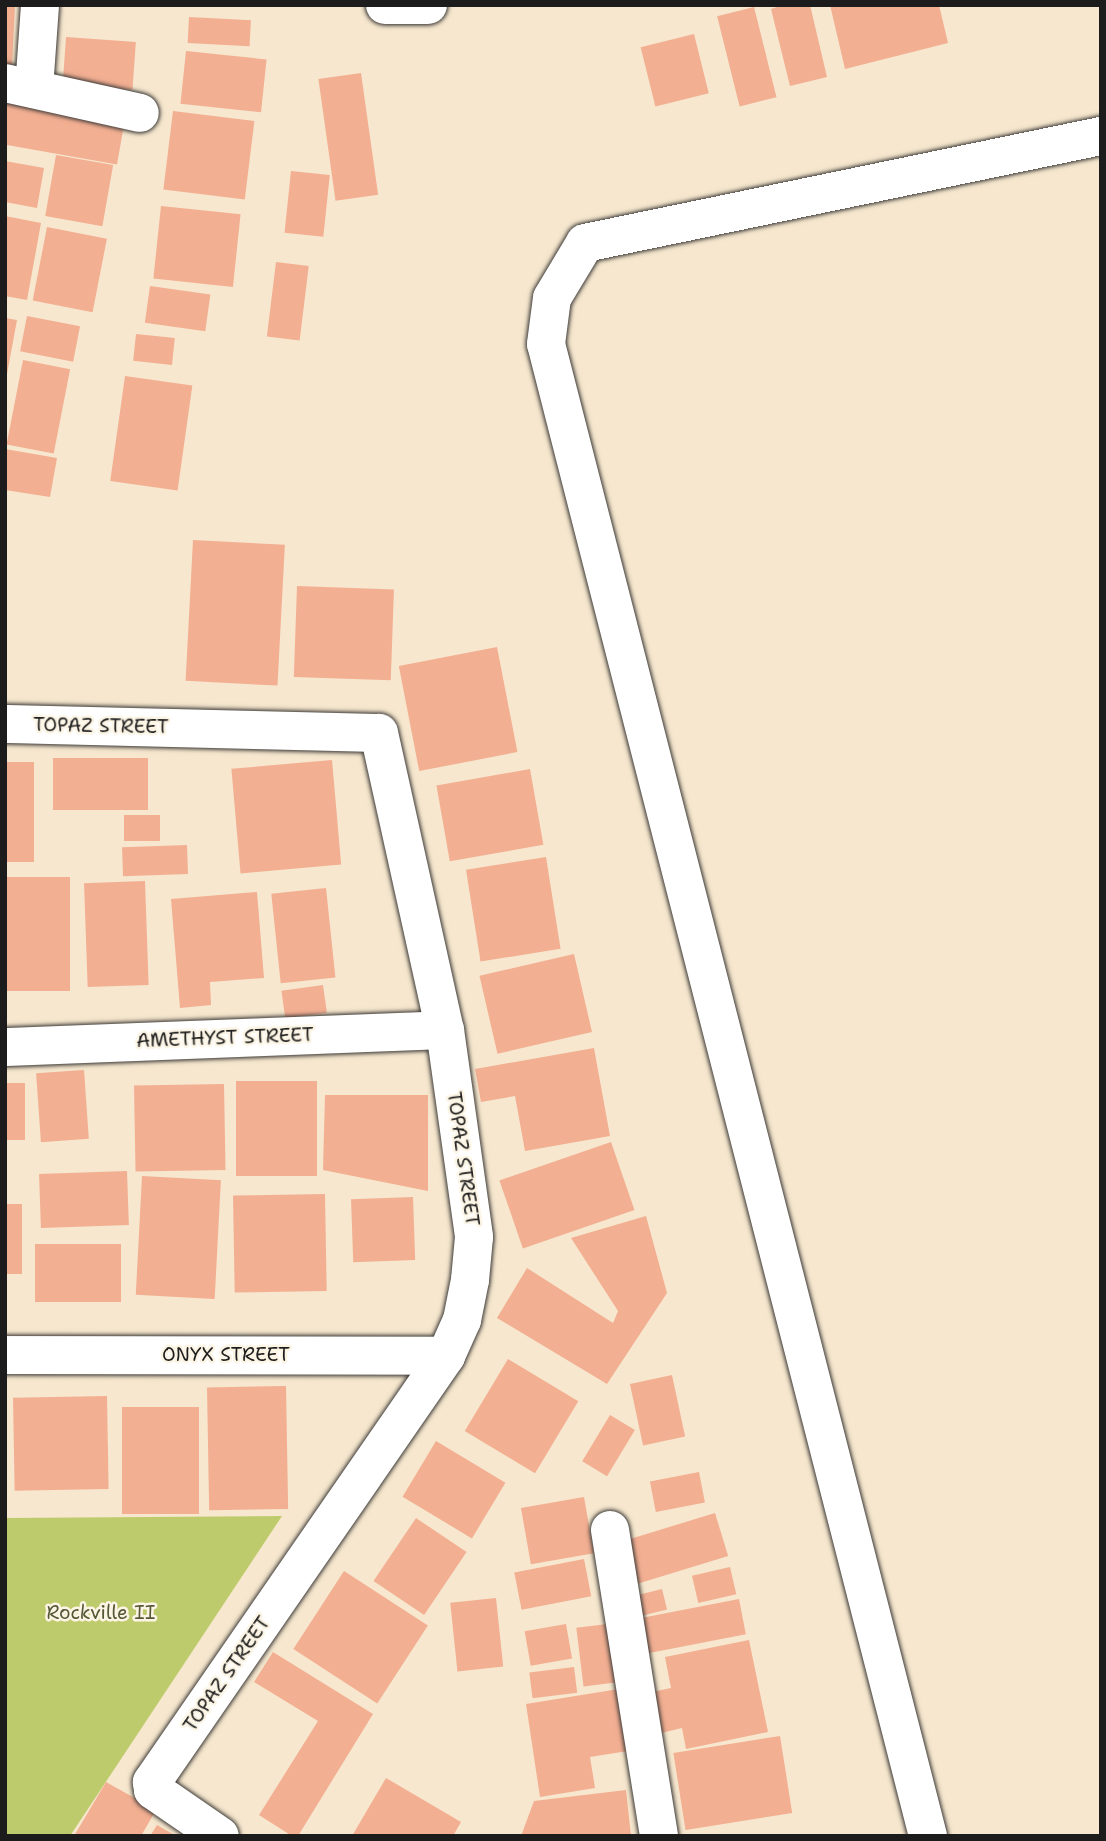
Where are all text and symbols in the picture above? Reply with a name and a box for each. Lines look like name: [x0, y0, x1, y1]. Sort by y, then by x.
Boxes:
street label: TOPAZ STREET: [33, 713, 169, 739]
street label: AMETHYST STREET: [136, 1024, 314, 1052]
street label: TOPAZ STREET: [442, 1090, 484, 1228]
street label: ONYX STREET: [162, 1344, 290, 1366]
park label: Rockville II: [46, 1602, 156, 1624]
street label: TOPAZ STREET: [179, 1612, 275, 1736]

